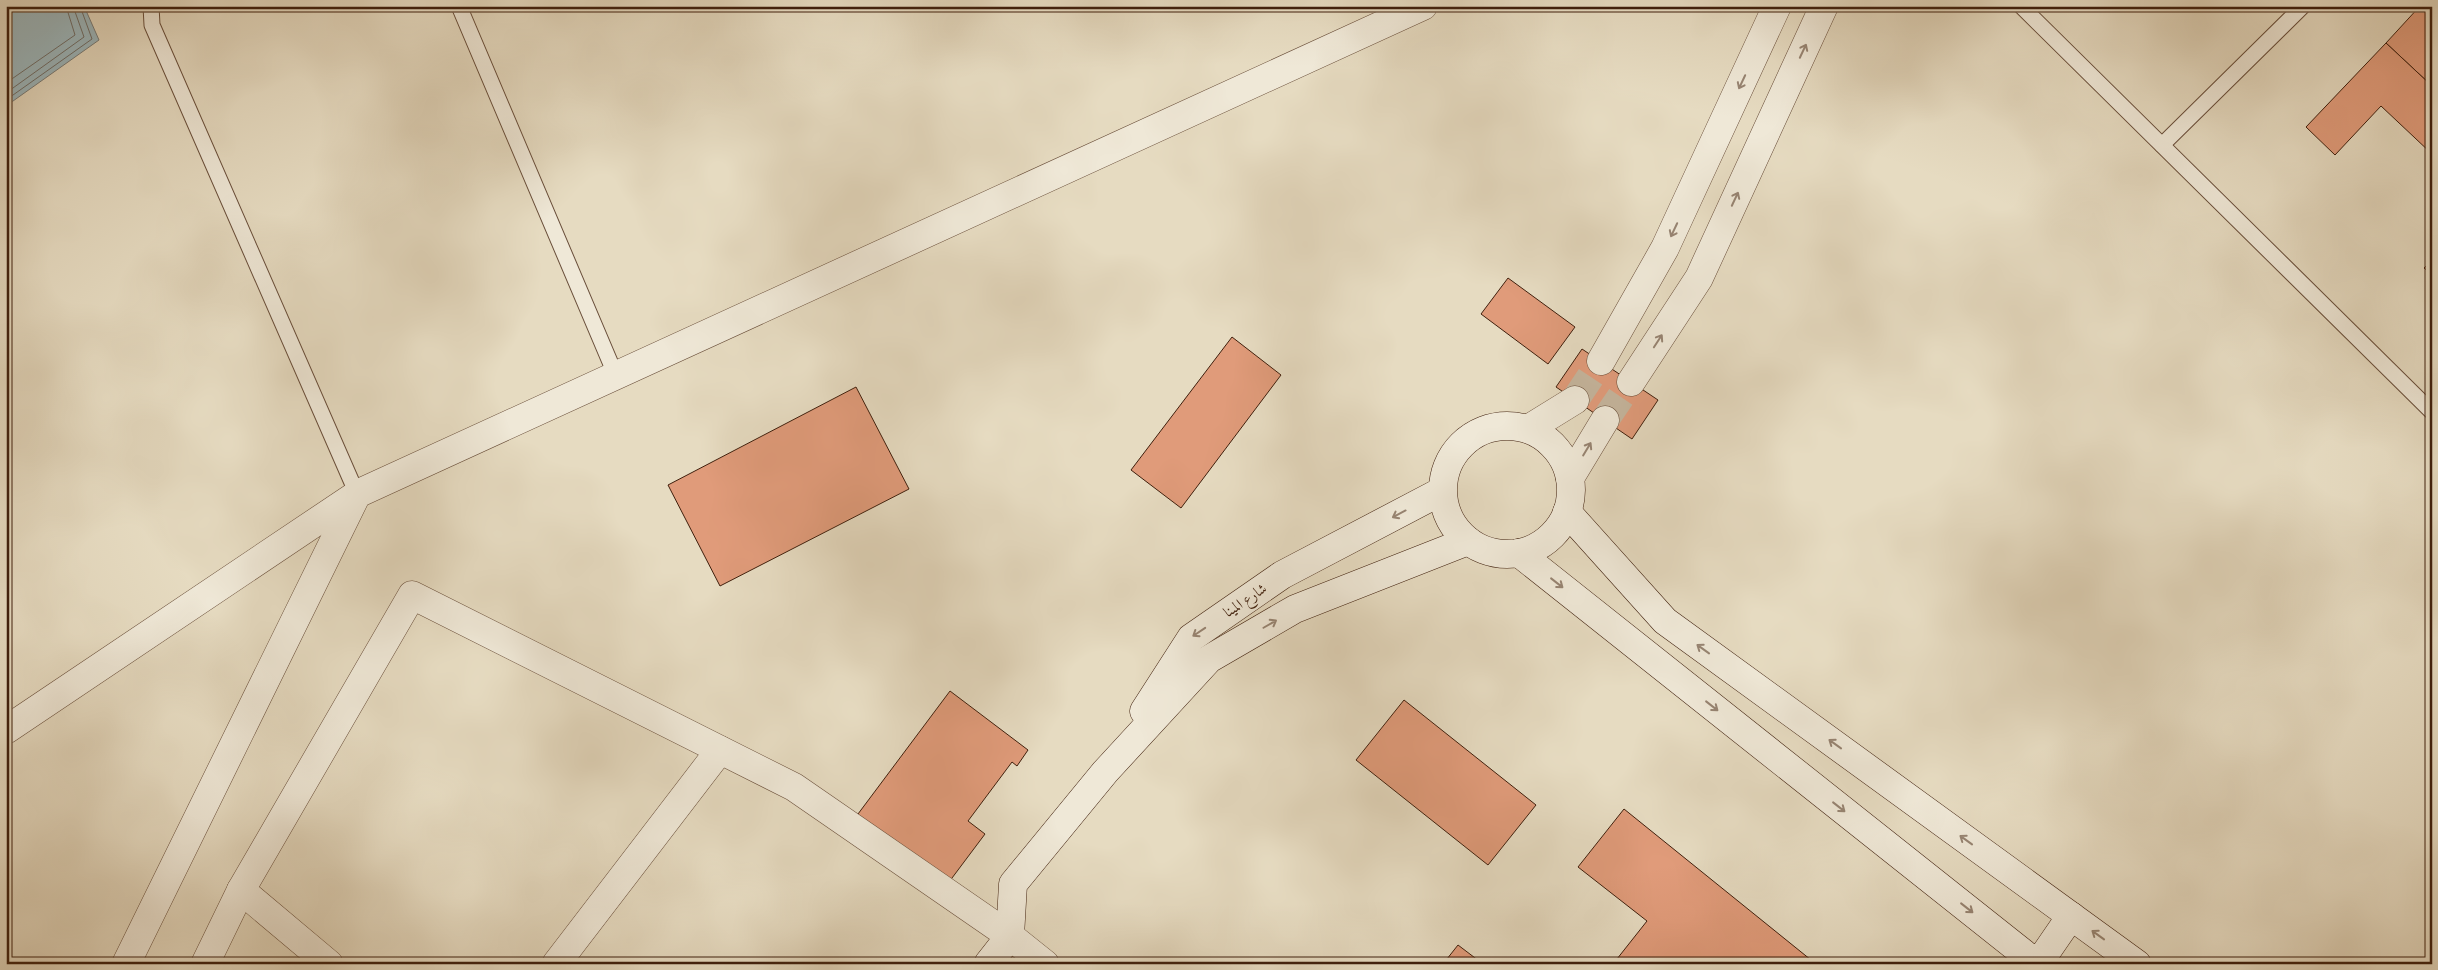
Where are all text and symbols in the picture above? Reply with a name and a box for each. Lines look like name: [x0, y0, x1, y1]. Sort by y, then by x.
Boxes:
one-way arrow: [1799, 44, 1808, 59]
one-way arrow: [1737, 74, 1746, 89]
one-way arrow: [1731, 192, 1740, 207]
one-way arrow: [1669, 222, 1678, 237]
one-way arrow: [1653, 335, 1663, 349]
one-way arrow: [1583, 442, 1593, 456]
one-way arrow: [1392, 510, 1407, 519]
street label: شارع المينا: [1219, 578, 1272, 624]
one-way arrow: [1550, 578, 1563, 589]
one-way arrow: [1263, 618, 1277, 628]
one-way arrow: [1192, 626, 1206, 637]
one-way arrow: [1696, 644, 1710, 654]
one-way arrow: [1705, 700, 1718, 711]
one-way arrow: [1828, 739, 1842, 749]
one-way arrow: [1833, 801, 1846, 812]
one-way arrow: [1960, 835, 1974, 845]
one-way arrow: [1960, 902, 1973, 913]
one-way arrow: [2091, 930, 2105, 940]

